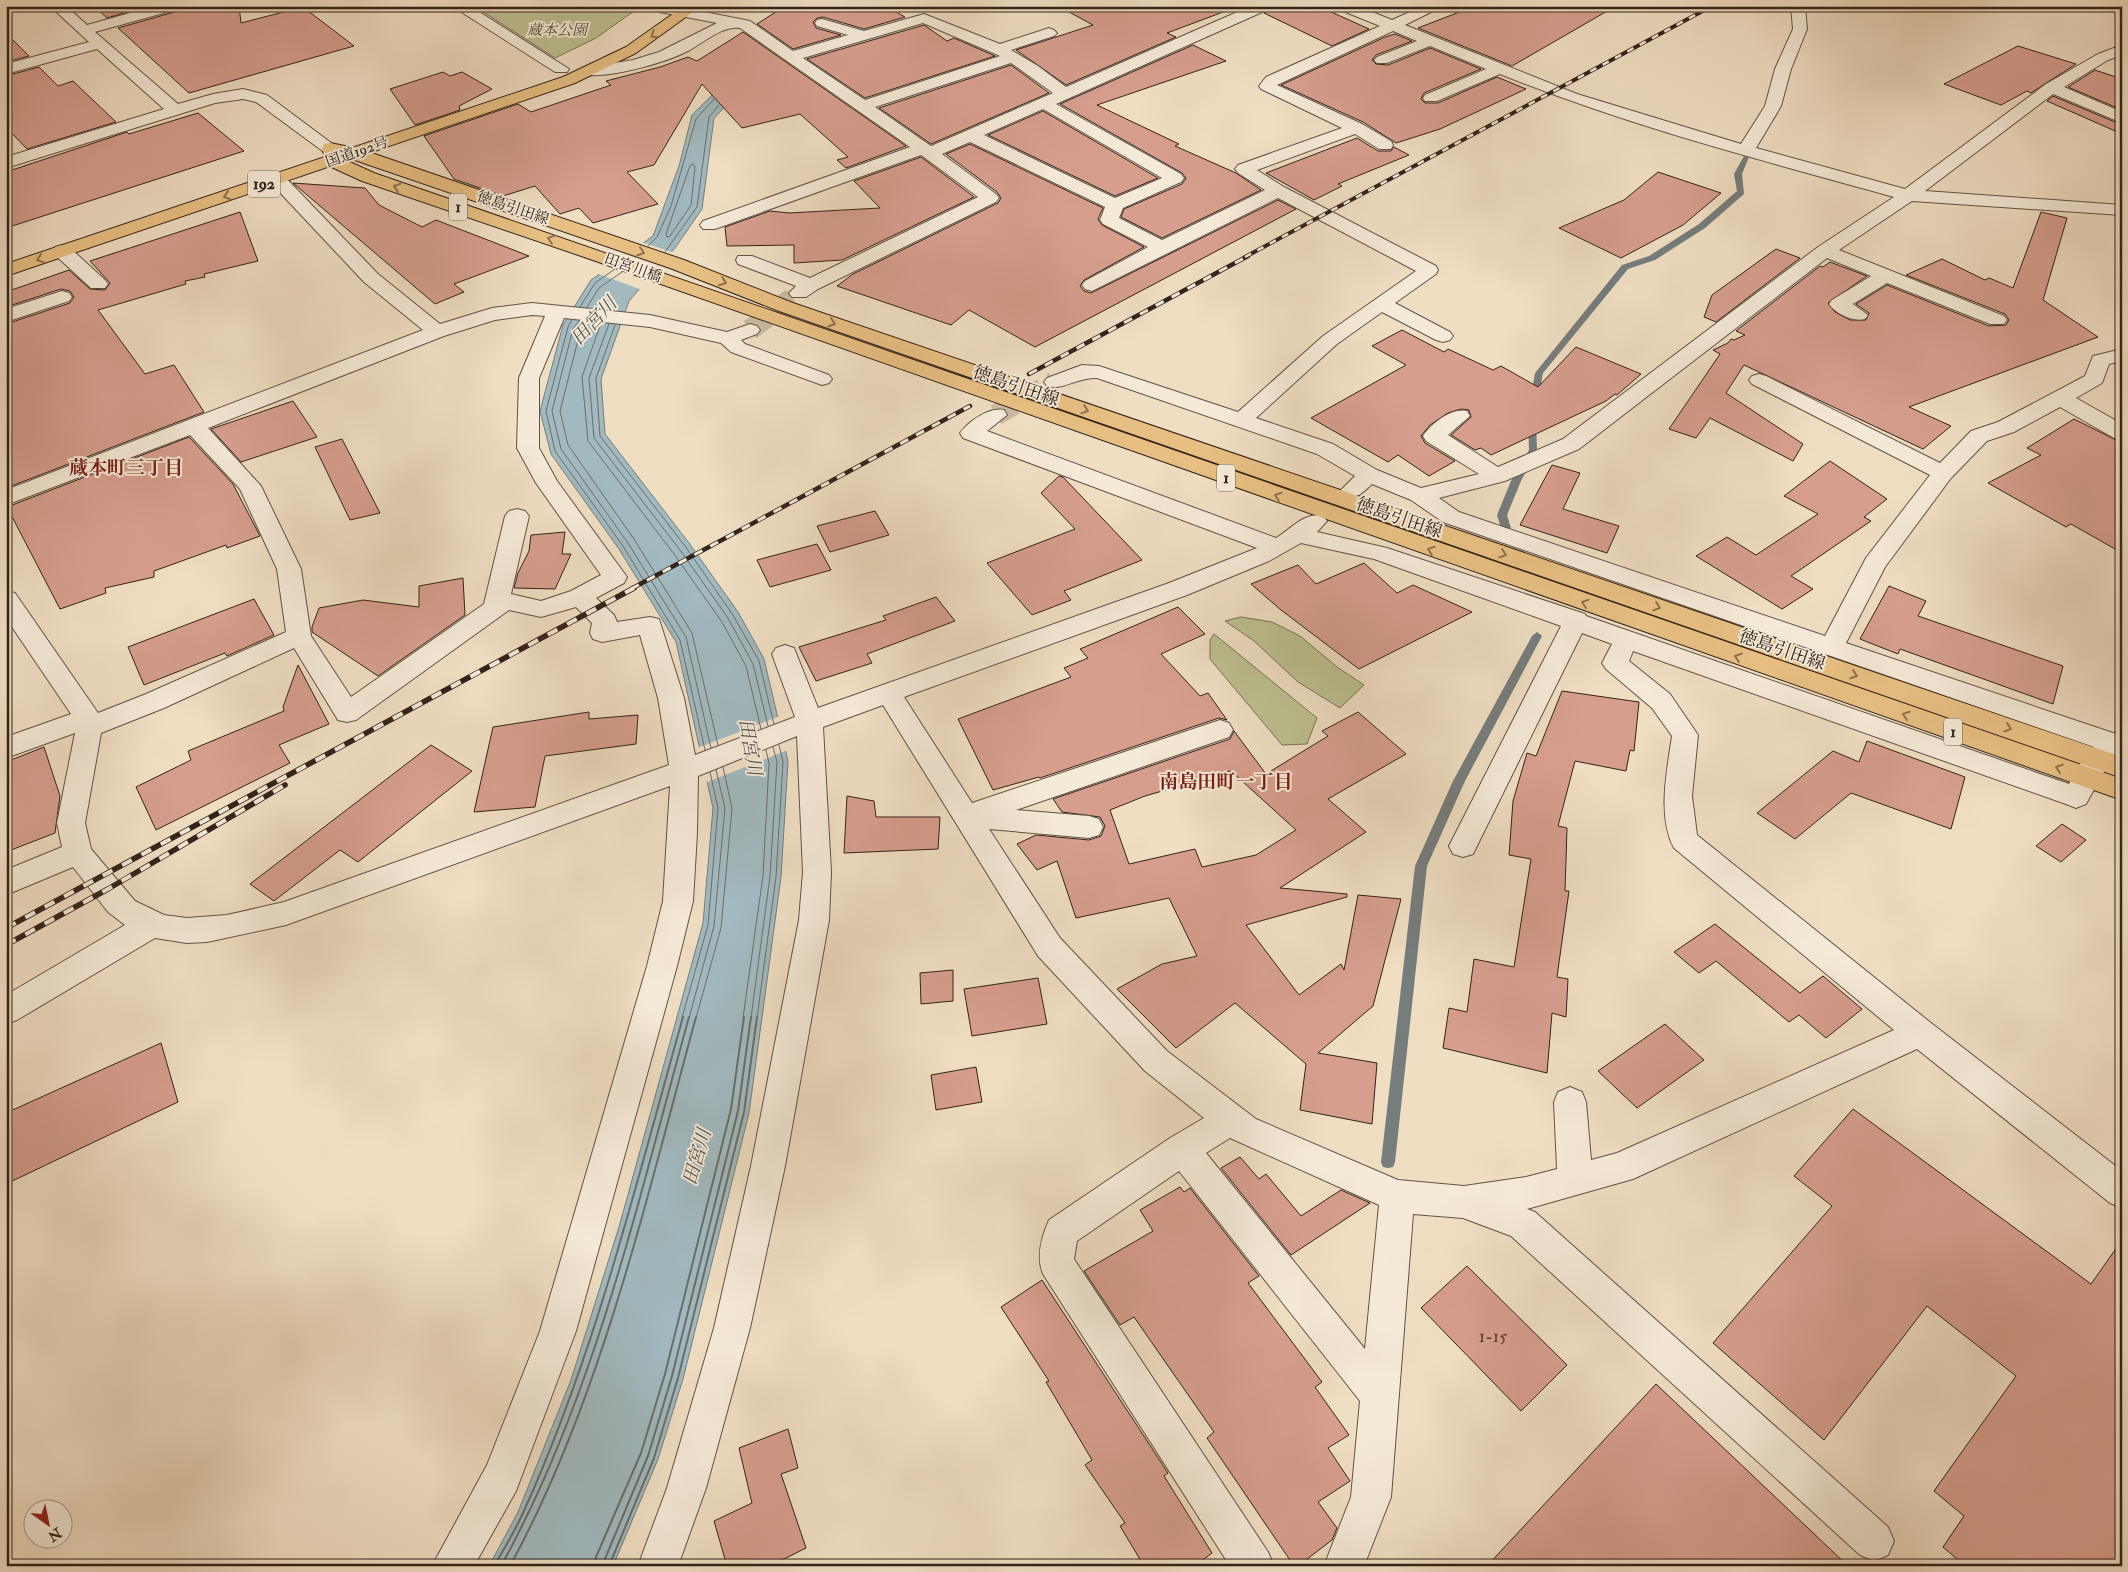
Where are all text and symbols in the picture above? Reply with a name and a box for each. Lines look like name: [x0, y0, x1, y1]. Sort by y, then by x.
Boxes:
park label: 蔵本公園: [527, 21, 590, 40]
one-way arrow: [650, 29, 660, 38]
street label: 国道192号: [323, 132, 391, 172]
road number: 192: [248, 170, 280, 198]
one-way arrow: [393, 183, 402, 193]
street label: 徳島引田線: [474, 187, 552, 229]
one-way arrow: [224, 190, 232, 200]
road number: 1: [449, 193, 467, 220]
one-way arrow: [547, 235, 556, 245]
one-way arrow: [637, 246, 645, 256]
street label: 田宮川橋: [602, 249, 664, 287]
one-way arrow: [36, 253, 45, 263]
one-way arrow: [718, 276, 726, 286]
water label: 田宮川: [566, 291, 624, 350]
one-way arrow: [828, 317, 836, 327]
street label: 徳島引田線: [970, 360, 1062, 412]
one-way arrow: [1080, 404, 1089, 414]
district label: 蔵本町三丁目: [69, 456, 183, 480]
road number: 1: [1217, 464, 1235, 492]
one-way arrow: [1274, 492, 1283, 502]
street label: 徳島引田線: [1353, 492, 1445, 544]
one-way arrow: [1427, 545, 1436, 555]
one-way arrow: [1499, 548, 1507, 558]
one-way arrow: [1581, 599, 1589, 609]
one-way arrow: [1652, 602, 1661, 612]
street label: 徳島引田線: [1736, 624, 1828, 676]
one-way arrow: [1734, 653, 1743, 663]
one-way arrow: [1850, 670, 1858, 680]
one-way arrow: [1902, 711, 1910, 721]
water label: 田宮川: [733, 717, 767, 779]
road number: 1: [1944, 719, 1962, 746]
one-way arrow: [2003, 723, 2012, 733]
one-way arrow: [2055, 764, 2064, 774]
district label: 南島田町一丁目: [1159, 770, 1293, 794]
water label: 田宮川: [678, 1124, 717, 1188]
house number: 1-15: [1479, 1325, 1507, 1348]
north arrow: [22, 1500, 72, 1550]
text: N: [45, 1523, 66, 1545]

